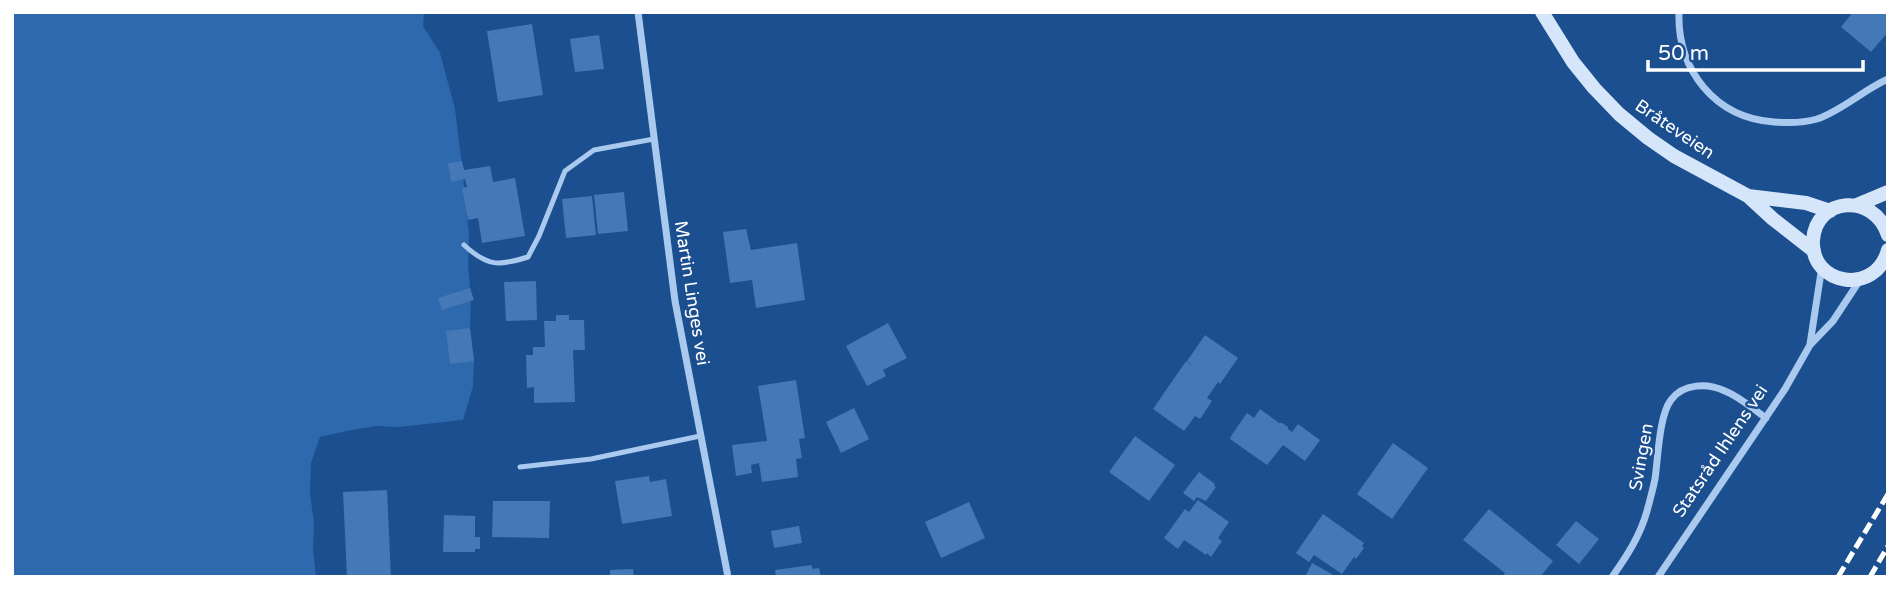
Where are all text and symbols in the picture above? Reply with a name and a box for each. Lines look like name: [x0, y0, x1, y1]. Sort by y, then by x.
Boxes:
scale bar: [1648, 28, 1863, 72]
text: 50 m: [1658, 41, 1709, 66]
street label: Bråteveien: [1631, 94, 1719, 164]
street label: Martin Linges vei: [670, 219, 714, 367]
street label: Statsråd Ihlens vei: [1668, 381, 1772, 521]
street label: Svingen: [1624, 422, 1658, 492]

